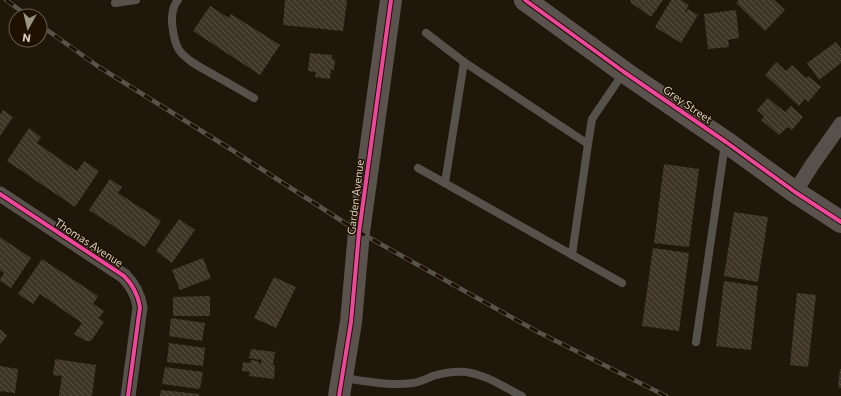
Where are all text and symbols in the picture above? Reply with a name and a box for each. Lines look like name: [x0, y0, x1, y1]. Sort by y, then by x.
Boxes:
north arrow: [8, 8, 48, 48]
text: N: [22, 31, 32, 45]
street label: Grey Street: [661, 82, 715, 126]
street label: Garden Avenue: [344, 159, 366, 235]
street label: Thomas Avenue: [52, 215, 126, 269]

